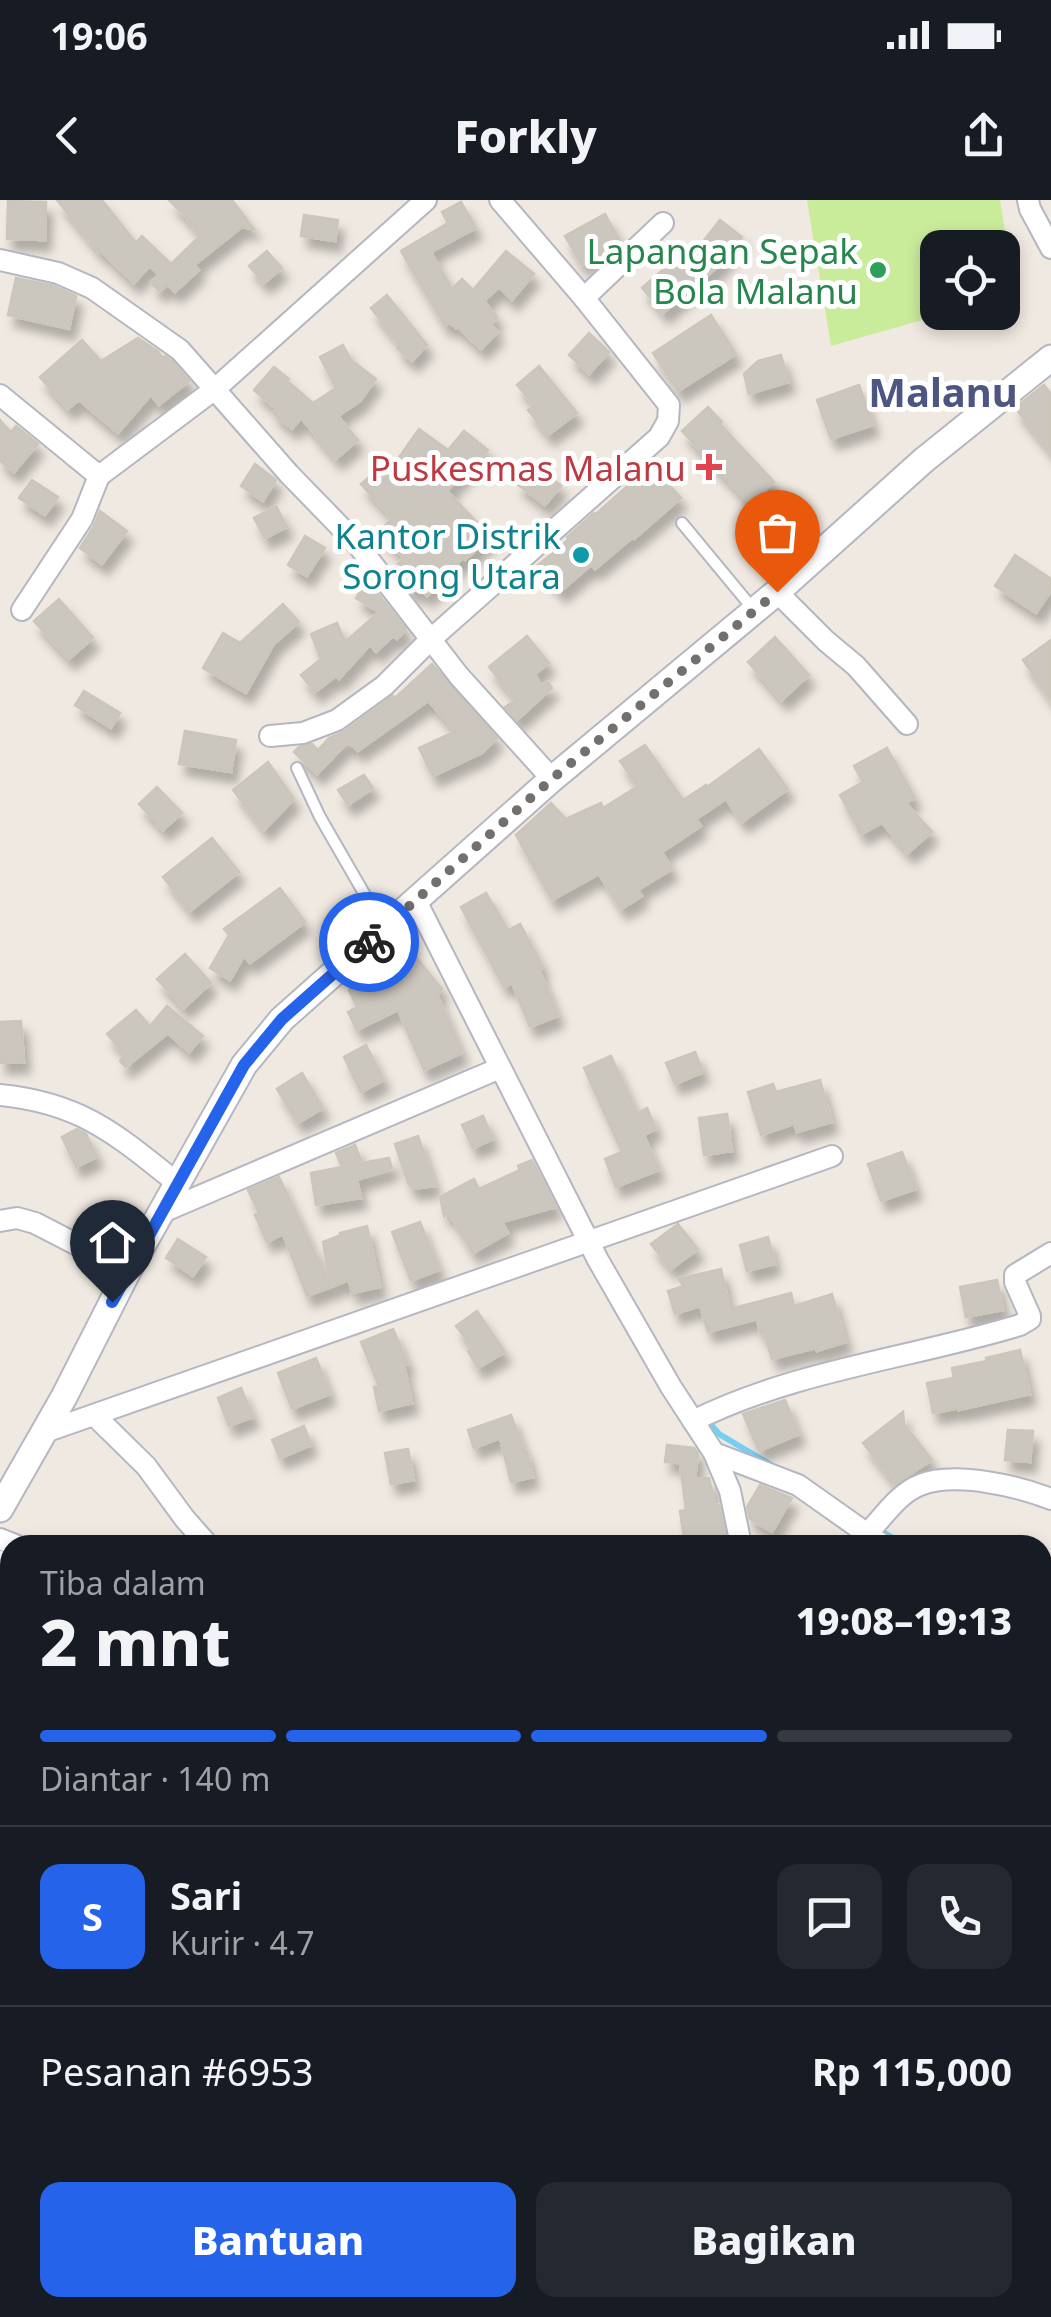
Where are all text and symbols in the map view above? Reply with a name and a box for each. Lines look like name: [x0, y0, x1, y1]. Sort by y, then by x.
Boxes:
text: 19:06: [50, 9, 148, 61]
text: Forkly: [454, 105, 597, 166]
icon: back: [40, 108, 95, 163]
icon: share: [956, 108, 1011, 163]
place label: Lapangan Sepak Bola Malanu: [587, 227, 858, 314]
map controls: [920, 230, 1020, 330]
button: locate: [920, 230, 1020, 330]
marker: Lapangan Sepak Bola Malanu: [867, 259, 889, 281]
district label: Malanu: [868, 364, 1018, 419]
place label: Puskesmas Malanu: [370, 444, 686, 491]
marker: Puskesmas Malanu: [696, 454, 722, 480]
pin: [735, 490, 820, 593]
icon: bag: [750, 505, 805, 560]
place label: Kantor Distrik Sorong Utara: [335, 512, 561, 599]
marker: Kantor Distrik Sorong Utara: [570, 544, 592, 566]
courier: [319, 892, 419, 992]
icon: bike: [342, 915, 397, 970]
pin: [70, 1200, 155, 1303]
icon: home: [85, 1215, 140, 1270]
text: Tiba dalam: [40, 1561, 206, 1604]
text: 19:08–19:13: [796, 1594, 1012, 1646]
text: 2 mnt: [40, 1597, 230, 1685]
text: Diantar · 140 m: [40, 1757, 270, 1800]
button: chat: [777, 1864, 882, 1969]
button: phone: [907, 1864, 1012, 1969]
text: Sari: [170, 1869, 242, 1921]
text: S: [82, 1890, 103, 1942]
text: Kurir · 4.7: [170, 1921, 315, 1964]
text: Pesanan #6953: [40, 2045, 314, 2097]
text: Rp 115,000: [812, 2045, 1012, 2097]
button: Bantuan: [40, 2182, 516, 2297]
button: Bagikan: [536, 2182, 1012, 2297]

